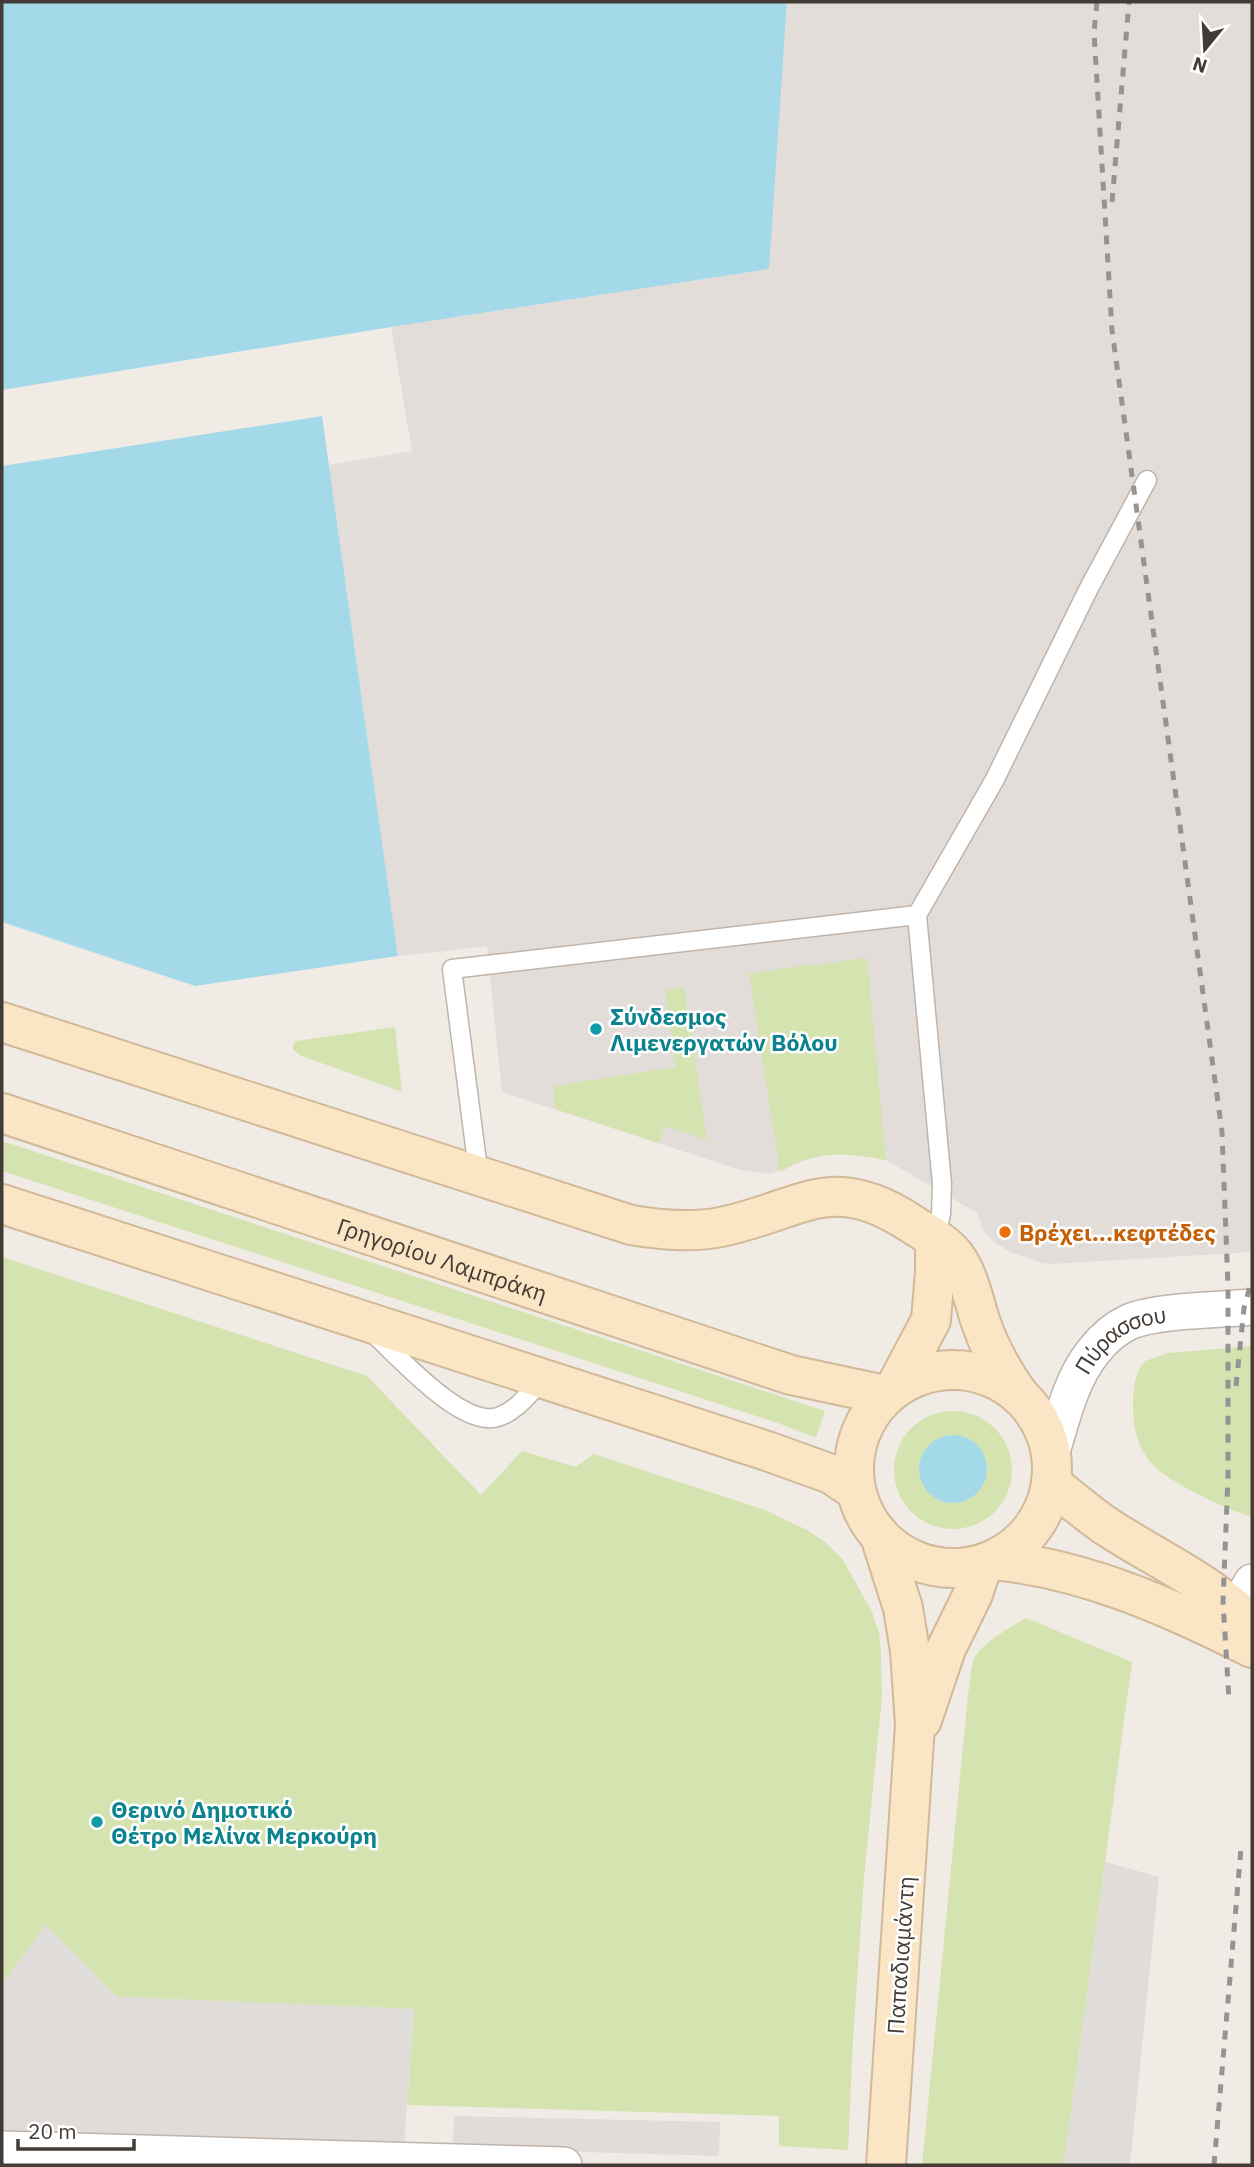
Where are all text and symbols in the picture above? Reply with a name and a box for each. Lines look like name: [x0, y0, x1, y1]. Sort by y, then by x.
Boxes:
north arrow: [1170, 14, 1240, 84]
text: N: [1189, 52, 1210, 79]
place label: Σύνδεσμος Λιμενεργατών Βόλου: [610, 1001, 838, 1057]
marker: Σύνδεσμος Λιμενεργατών Βόλου: [588, 1021, 604, 1037]
street label: Γρηγορίου Λαμπράκη: [333, 1210, 551, 1308]
place label: Βρέχει...κεφτέδες: [1019, 1217, 1216, 1247]
marker: Βρέχει...κεφτέδες: [997, 1224, 1013, 1240]
street label: Πύρασσου: [1067, 1298, 1168, 1379]
place label: Θερινό Δημοτικό Θέτρο Μελίνα Μερκούρη: [111, 1794, 377, 1850]
marker: Θερινό Δημοτικό Θέτρο Μελίνα Μερκούρη: [89, 1814, 105, 1830]
street label: Παπαδιαμάντη: [880, 1875, 920, 2035]
scale bar: [18, 2108, 133, 2152]
text: 20 m: [28, 2117, 77, 2145]

